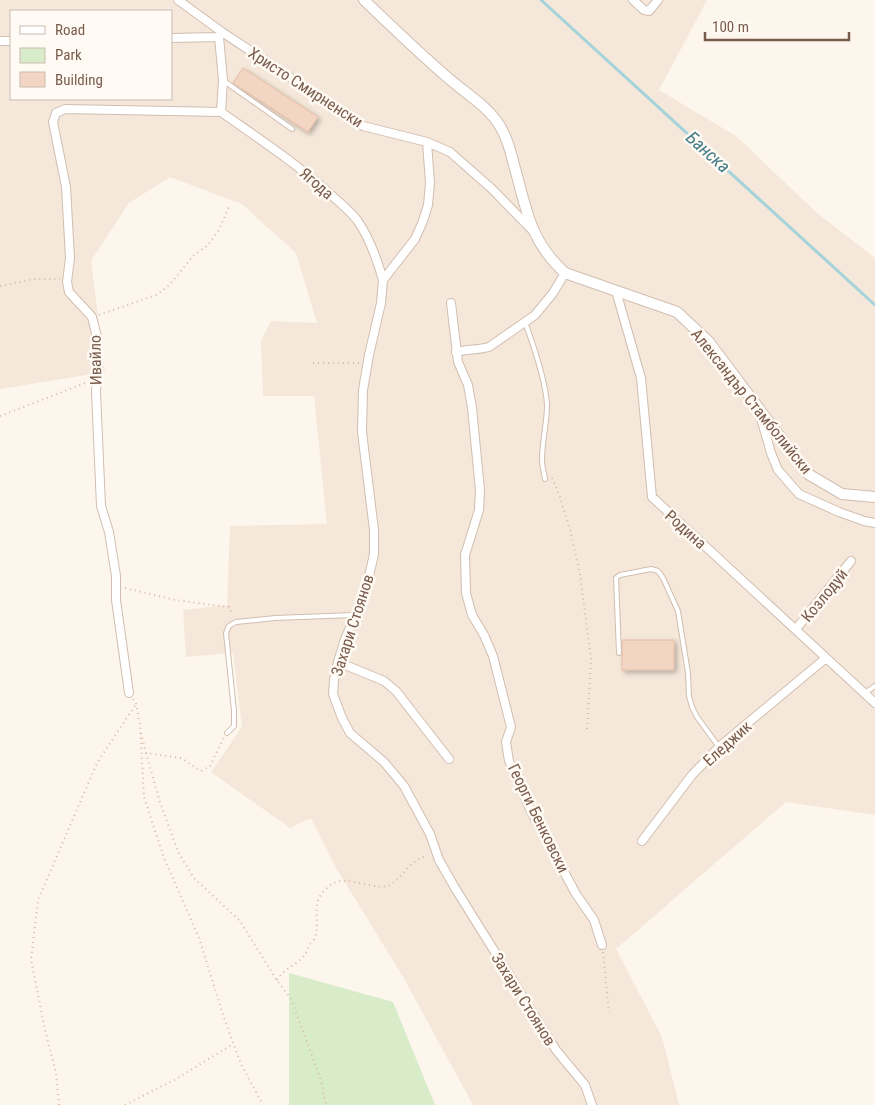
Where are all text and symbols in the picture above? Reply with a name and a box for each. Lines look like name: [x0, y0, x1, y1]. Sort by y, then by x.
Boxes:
legend: [10, 10, 172, 100]
scale bar: [705, 10, 849, 42]
text: 100 m: [712, 18, 749, 36]
text: Road: [55, 21, 85, 39]
street label: Христо Смирненски: [245, 43, 367, 132]
text: Park: [55, 46, 82, 64]
text: Building: [55, 71, 103, 89]
water label: Банска: [682, 127, 735, 177]
street label: Ягода: [296, 164, 337, 203]
street label: Александър Стамболийски: [687, 325, 816, 478]
street label: Ивайло: [86, 335, 105, 385]
street label: Родина: [661, 506, 710, 553]
street label: Козлодуй: [797, 565, 852, 626]
street label: Захари Стоянов: [327, 572, 378, 678]
street label: Еледжик: [699, 716, 756, 770]
street label: Георги Бенковски: [504, 761, 573, 876]
street label: Захари Стоянов: [487, 949, 560, 1049]

